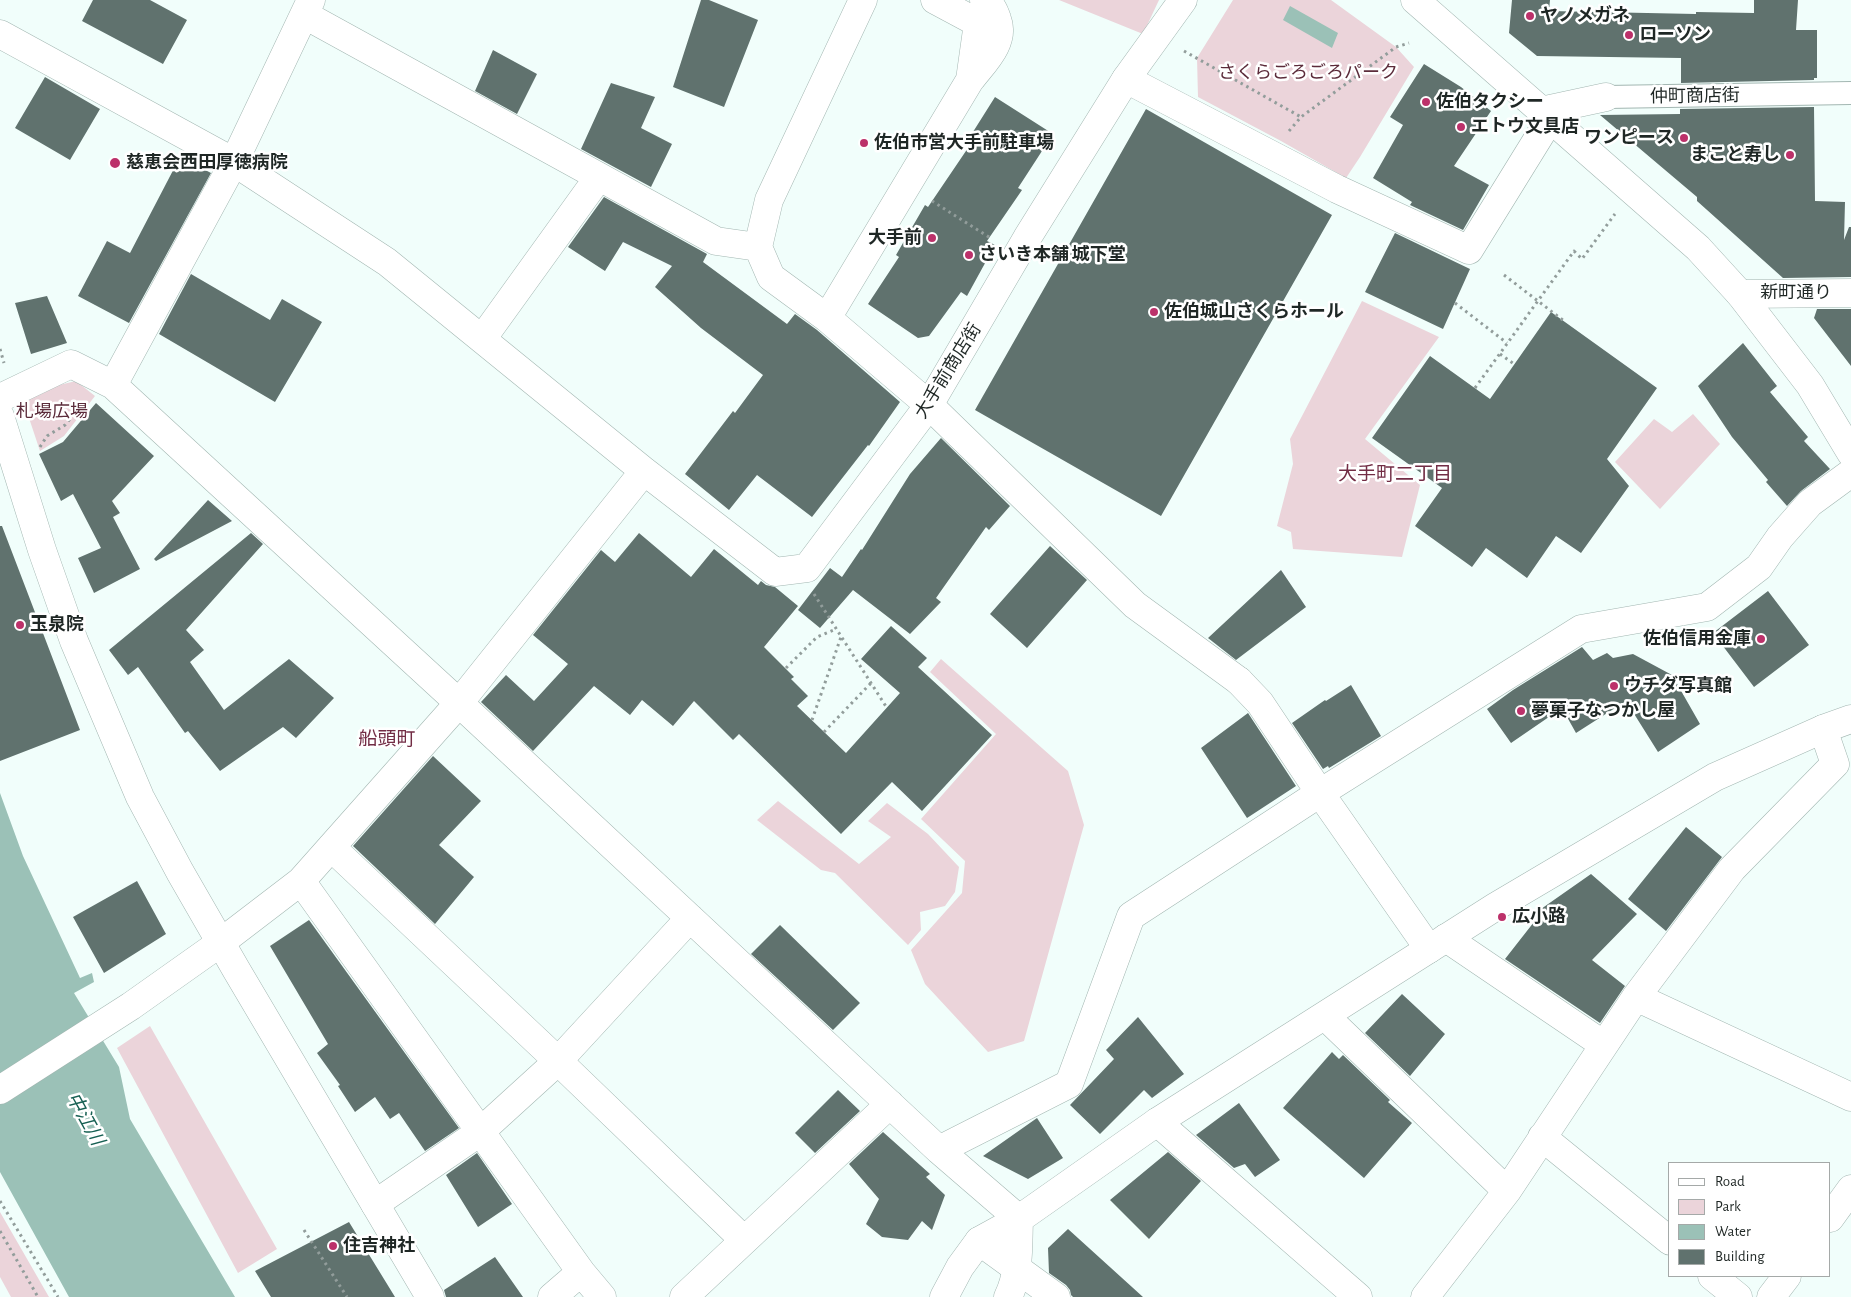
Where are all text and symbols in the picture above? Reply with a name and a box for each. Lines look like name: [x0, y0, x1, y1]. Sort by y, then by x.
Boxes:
place label: ヤノメガネ: [1540, 5, 1630, 27]
marker: ヤノメガネ: [1524, 10, 1536, 22]
place label: ローソン: [1639, 24, 1711, 46]
marker: ローソン: [1623, 29, 1635, 41]
park label: さくらごろごろパーク: [1218, 62, 1398, 84]
street label: 仲町商店街: [1650, 84, 1740, 108]
place label: 佐伯タクシー: [1436, 91, 1544, 113]
marker: 佐伯タクシー: [1420, 96, 1432, 108]
place label: エトウ文具店: [1471, 116, 1579, 138]
marker: エトウ文具店: [1455, 121, 1467, 133]
place label: ワンピース: [1584, 127, 1674, 149]
place label: 佐伯市営大手前駐車場: [874, 132, 1054, 154]
marker: ワンピース: [1678, 132, 1690, 144]
marker: 佐伯市営大手前駐車場: [858, 137, 870, 149]
place label: まこと寿し: [1690, 144, 1780, 166]
marker: まこと寿し: [1784, 149, 1796, 161]
place label: 慈恵会西田厚徳病院: [126, 152, 288, 174]
marker: 慈恵会西田厚徳病院: [108, 156, 122, 170]
place label: 大手前: [868, 227, 922, 249]
marker: 大手前: [926, 232, 938, 244]
place label: さいき本舗 城下堂: [979, 244, 1126, 266]
marker: さいき本舗 城下堂: [963, 249, 975, 261]
street label: 新町通り: [1760, 282, 1832, 304]
place label: 佐伯城山さくらホール: [1164, 301, 1344, 323]
marker: 佐伯城山さくらホール: [1148, 306, 1160, 318]
street label: 大手前商店街: [910, 319, 986, 423]
park label: 札場広場: [16, 401, 88, 423]
district label: 大手町二丁目: [1338, 463, 1452, 485]
place label: 玉泉院: [30, 614, 84, 636]
marker: 玉泉院: [14, 619, 26, 631]
place label: 佐伯信用金庫: [1643, 628, 1751, 650]
marker: 佐伯信用金庫: [1755, 633, 1767, 645]
place label: ウチダ写真館: [1624, 675, 1732, 697]
marker: ウチダ写真館: [1608, 680, 1620, 692]
place label: 夢菓子なつかし屋: [1531, 700, 1675, 722]
marker: 夢菓子なつかし屋: [1515, 705, 1527, 717]
district label: 船頭町: [359, 728, 415, 750]
place label: 広小路: [1512, 906, 1566, 928]
marker: 広小路: [1496, 911, 1508, 923]
water label: 中江川: [61, 1089, 109, 1149]
legend: [1668, 1162, 1831, 1277]
text: Road: [1715, 1174, 1745, 1189]
text: Park: [1715, 1199, 1741, 1214]
text: Water: [1715, 1224, 1751, 1239]
place label: 住吉神社: [343, 1235, 415, 1257]
marker: 住吉神社: [327, 1240, 339, 1252]
text: Building: [1715, 1249, 1765, 1264]

